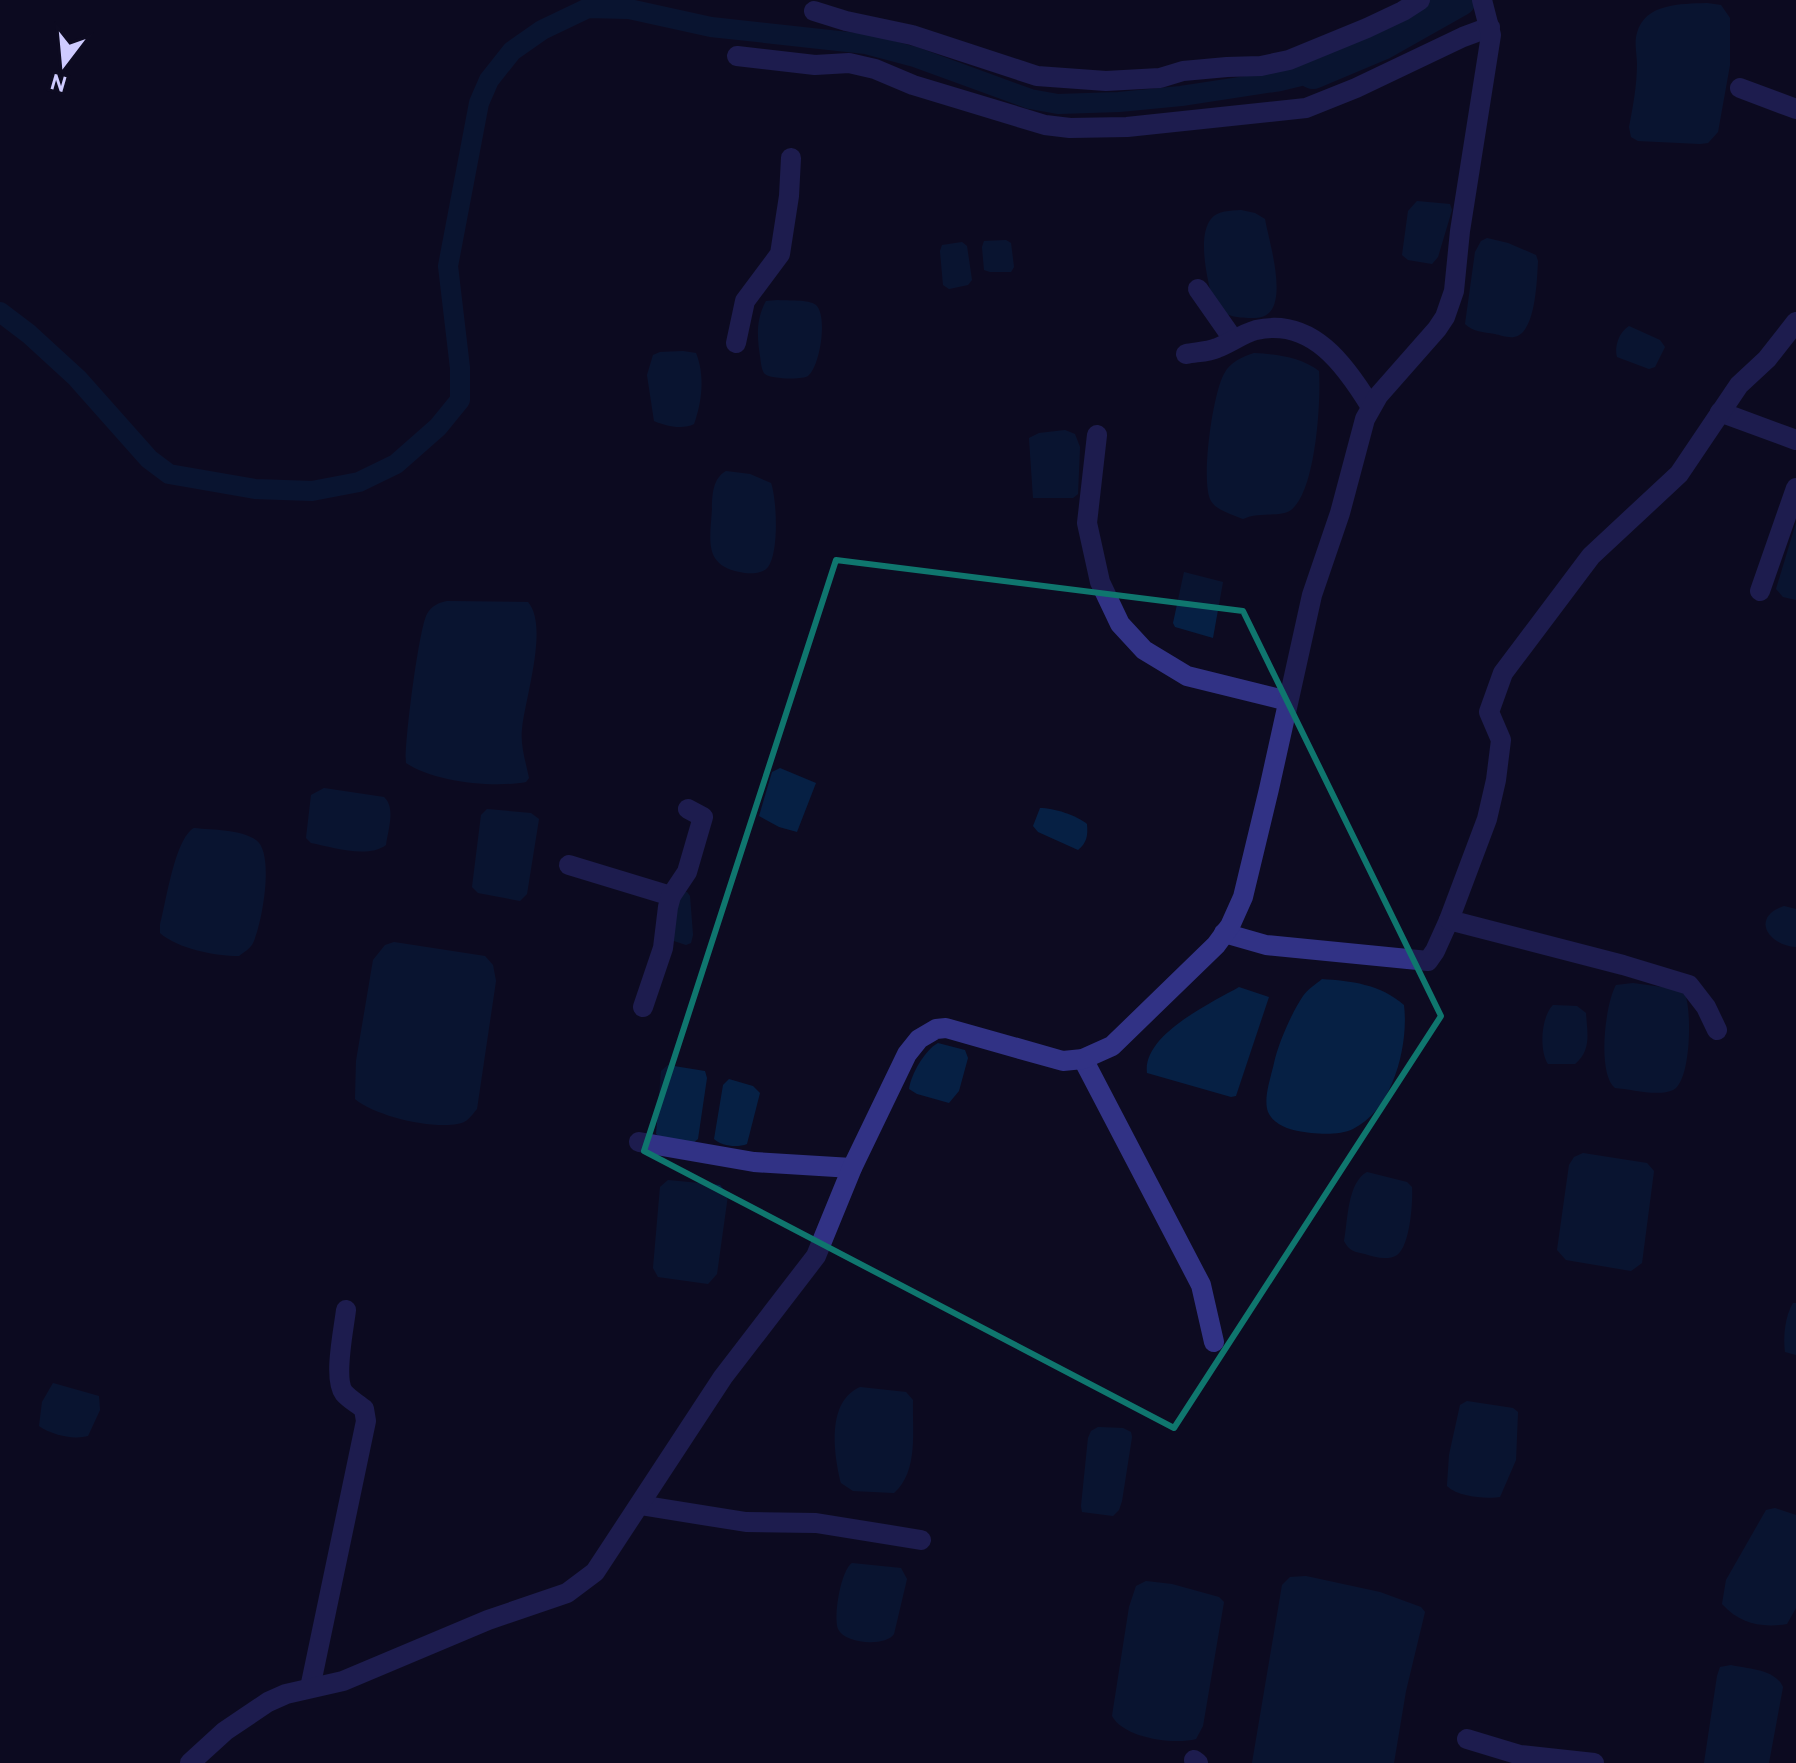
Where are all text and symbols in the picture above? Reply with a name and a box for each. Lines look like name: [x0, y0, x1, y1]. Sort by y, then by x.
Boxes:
north arrow: [24, 24, 104, 104]
text: N: [48, 66, 70, 96]

